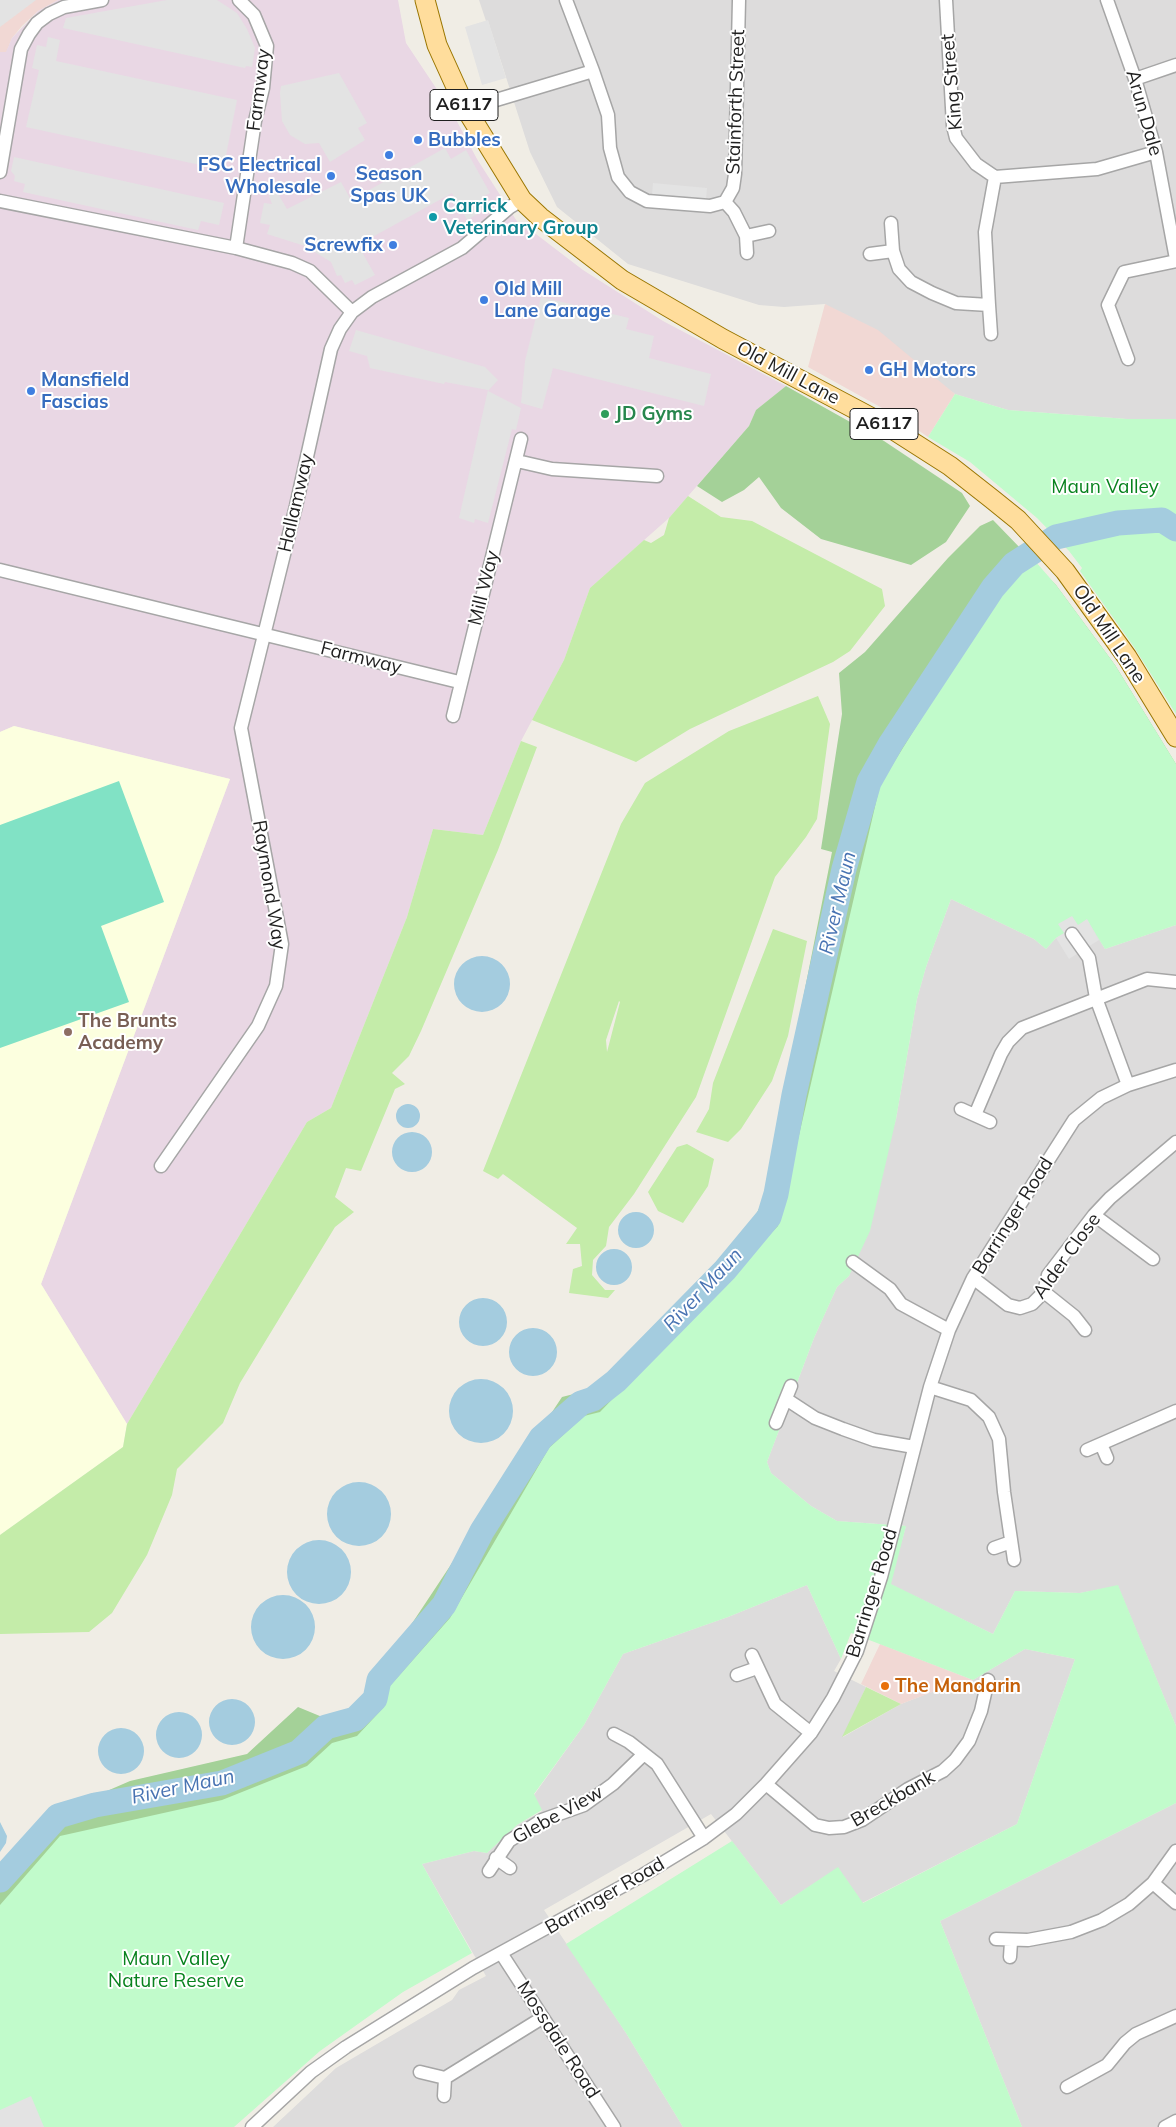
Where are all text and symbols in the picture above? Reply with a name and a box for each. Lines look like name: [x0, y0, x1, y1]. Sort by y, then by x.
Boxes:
street label: Stainforth Street: [722, 29, 750, 175]
street label: King Street: [936, 33, 968, 131]
street label: Farmway: [243, 47, 275, 133]
street label: Arun Dale: [1121, 67, 1167, 159]
road number: A6117: [430, 90, 498, 120]
place label: Bubbles: [428, 129, 501, 151]
marker: Bubbles: [412, 134, 424, 146]
marker: Season Spas UK: [383, 149, 395, 161]
place label: FSC Electrical Wholesale: [198, 154, 321, 198]
place label: Season Spas UK: [350, 163, 428, 207]
marker: FSC Electrical Wholesale: [325, 170, 337, 182]
place label: Carrick Veterinary Group: [443, 195, 598, 239]
marker: Carrick Veterinary Group: [427, 211, 439, 223]
place label: Screwfix: [304, 234, 383, 256]
marker: Screwfix: [387, 239, 399, 251]
place label: Old Mill Lane Garage: [494, 278, 611, 322]
marker: Old Mill Lane Garage: [478, 294, 490, 306]
street label: Old Mill Lane: [732, 336, 844, 410]
place label: GH Motors: [879, 359, 976, 381]
marker: GH Motors: [863, 364, 875, 376]
place label: Mansfield Fascias: [41, 369, 129, 413]
marker: Mansfield Fascias: [25, 385, 37, 397]
place label: JD Gyms: [615, 403, 693, 425]
marker: JD Gyms: [599, 408, 611, 420]
road number: A6117: [850, 408, 918, 439]
street label: Hallamway: [274, 451, 318, 555]
park label: Maun Valley: [1051, 476, 1159, 498]
street label: Mill Way: [464, 548, 504, 628]
street label: Old Mill Lane: [1068, 581, 1150, 687]
street label: Farmway: [318, 637, 404, 679]
street label: Raymond Way: [247, 819, 291, 951]
water label: River Maun: [815, 849, 861, 957]
place label: The Brunts Academy: [78, 1010, 177, 1054]
marker: The Brunts Academy: [62, 1026, 74, 1038]
street label: Barringer Road: [968, 1153, 1058, 1279]
street label: Alder Close: [1028, 1209, 1106, 1303]
water label: River Maun: [658, 1243, 748, 1337]
street label: Barringer Road: [842, 1526, 902, 1660]
place label: The Mandarin: [895, 1675, 1021, 1697]
marker: The Mandarin: [879, 1680, 891, 1692]
water label: River Maun: [129, 1764, 237, 1810]
street label: Breckbank: [847, 1766, 939, 1832]
street label: Glebe View: [509, 1781, 607, 1849]
street label: Barringer Road: [541, 1853, 669, 1939]
park label: Maun Valley Nature Reserve: [108, 1948, 244, 1992]
street label: Mossdale Road: [512, 1977, 604, 2103]

